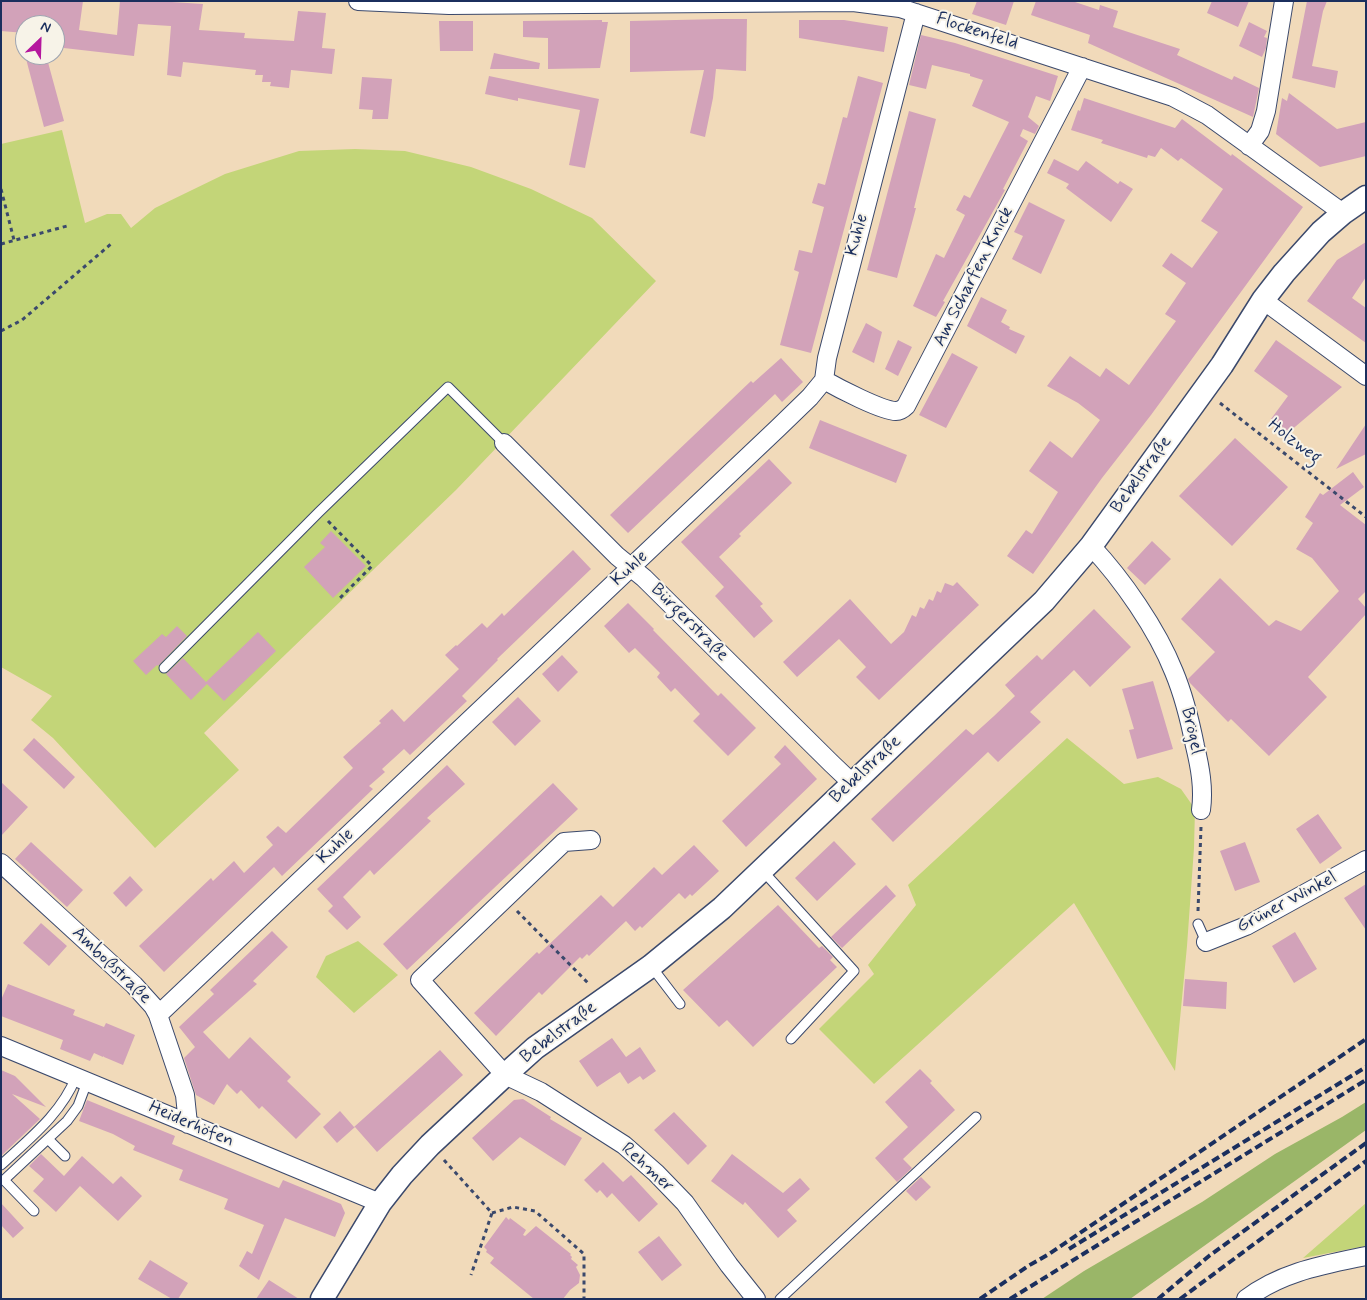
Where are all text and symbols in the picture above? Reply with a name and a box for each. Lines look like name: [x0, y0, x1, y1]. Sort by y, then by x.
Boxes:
street label: Flockenfeld: [933, 9, 1021, 55]
north arrow: [15, 15, 65, 65]
text: N: [38, 17, 54, 37]
street label: Am Scharfen Knick: [929, 204, 1019, 350]
street label: Kuhle: [842, 212, 874, 258]
street label: Holzweg: [1263, 414, 1325, 470]
street label: Bebelstraße: [1107, 432, 1177, 518]
street label: Kuhle: [607, 546, 653, 592]
street label: Bürgerstraße: [646, 580, 732, 666]
street label: Brögel: [1175, 705, 1207, 757]
street label: Bebelstraße: [826, 731, 906, 809]
street label: Kuhle: [313, 824, 359, 870]
street label: Grüner Winkel: [1233, 868, 1341, 938]
street label: Amboßstraße: [67, 923, 155, 1009]
street label: Bebelstraße: [517, 997, 601, 1069]
street label: Heiderhöfen: [145, 1097, 237, 1153]
street label: Rehmer: [616, 1139, 678, 1197]

